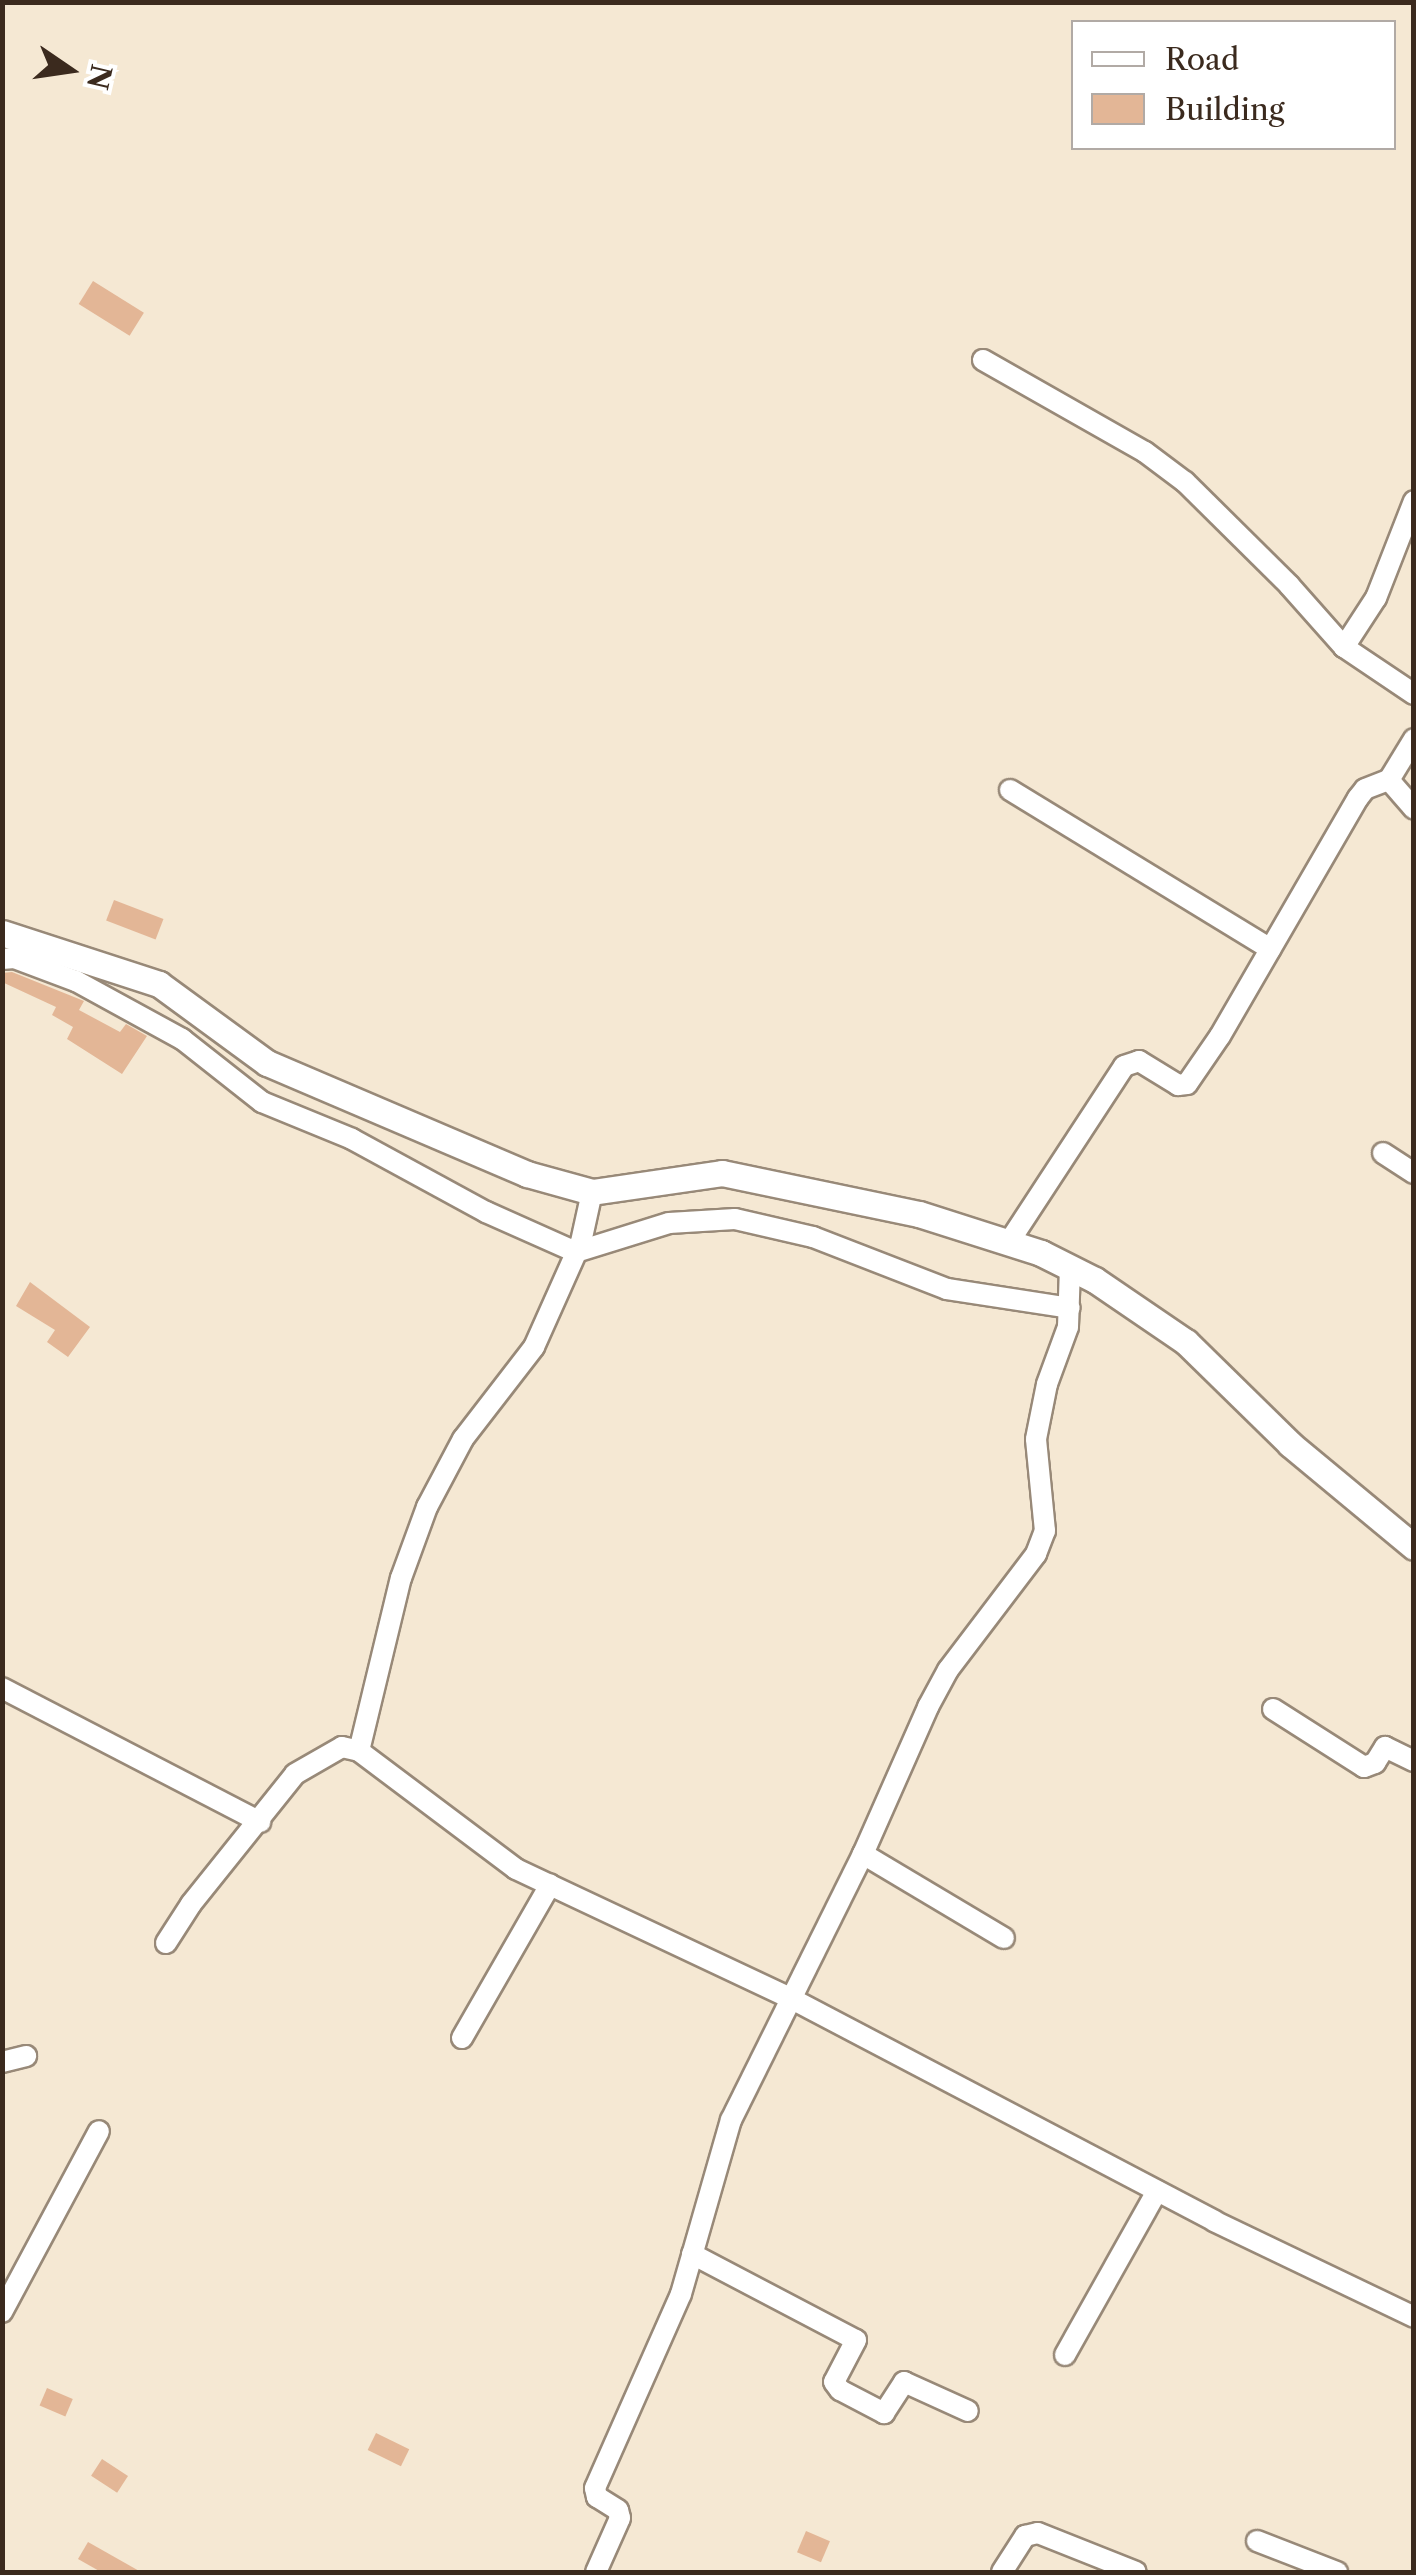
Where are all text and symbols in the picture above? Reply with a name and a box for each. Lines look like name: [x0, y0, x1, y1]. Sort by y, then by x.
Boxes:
north arrow: [20, 20, 120, 120]
legend: [1071, 20, 1396, 150]
text: Road: [1165, 41, 1239, 78]
text: N: [80, 61, 119, 92]
text: Building: [1165, 91, 1285, 128]

